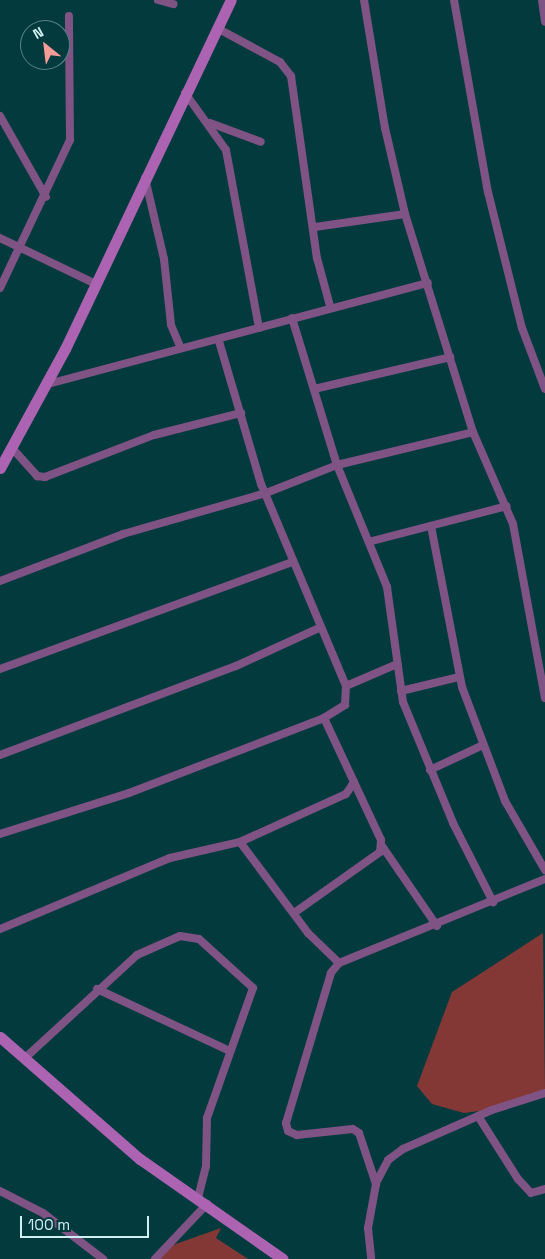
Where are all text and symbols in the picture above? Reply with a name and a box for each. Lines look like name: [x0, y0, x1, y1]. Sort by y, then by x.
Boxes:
north arrow: [20, 20, 70, 70]
text: N: [30, 23, 47, 43]
scale bar: [22, 1206, 151, 1238]
text: 100 m: [28, 1215, 70, 1234]

